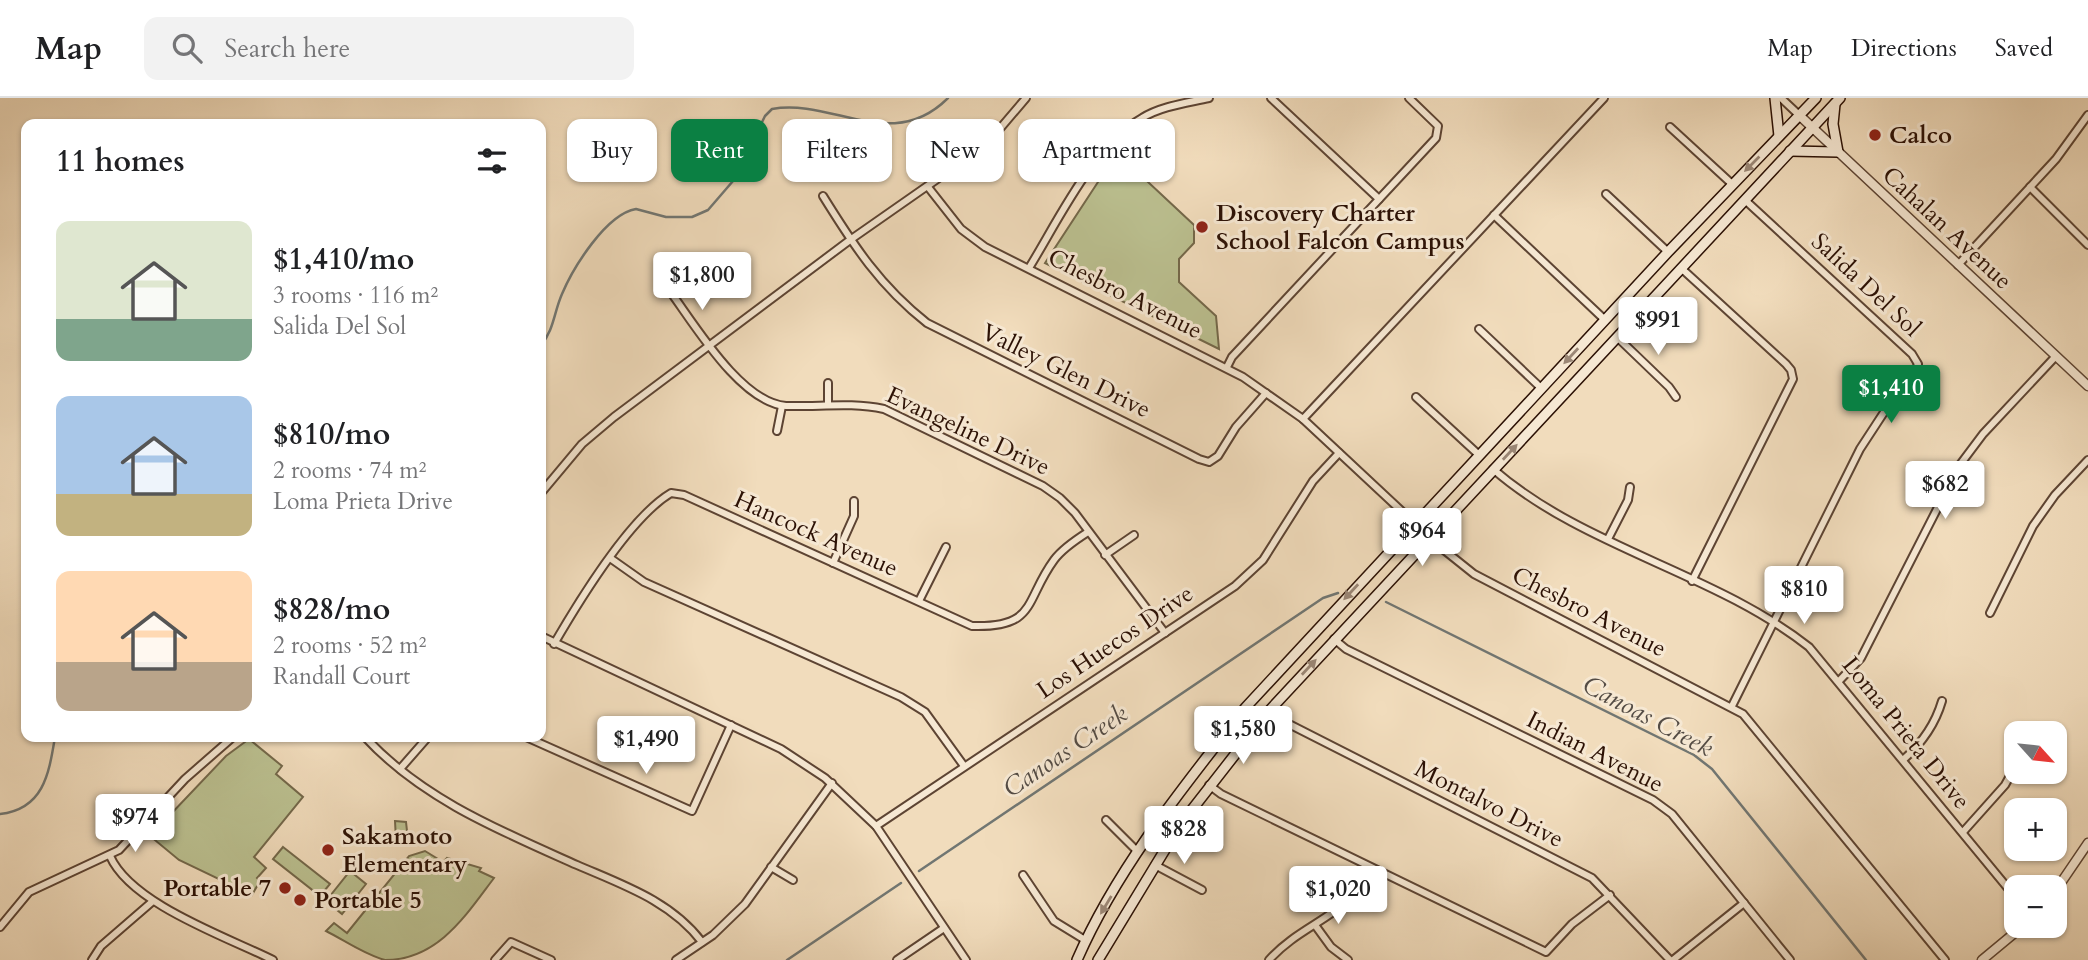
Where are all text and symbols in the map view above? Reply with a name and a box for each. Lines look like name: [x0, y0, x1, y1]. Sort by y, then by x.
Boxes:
search box: [144, 17, 634, 80]
text: Map: [35, 26, 102, 71]
icon: search: [168, 29, 206, 67]
text: Search here: [224, 31, 350, 66]
text: Map: [1767, 32, 1813, 65]
text: Directions: [1851, 32, 1957, 65]
text: Saved: [1995, 32, 2053, 65]
chip: Buy: [567, 119, 657, 182]
chip: Rent: [671, 119, 768, 182]
chip: Filters: [782, 119, 892, 182]
chip: New: [906, 119, 1004, 182]
chip: Apartment: [1018, 119, 1175, 182]
place label: Calco: [1889, 119, 1952, 152]
marker: Calco: [1867, 127, 1883, 143]
text: 11 homes: [56, 141, 185, 182]
icon: filters: [473, 142, 511, 180]
one-way arrow: [1744, 155, 1760, 172]
street label: Cahalan Avenue: [1875, 159, 2019, 297]
place label: Discovery Charter School Falcon Campus: [1216, 197, 1465, 258]
marker: Discovery Charter School Falcon Campus: [1194, 219, 1210, 235]
street label: Salida Del Sol: [1804, 226, 1928, 344]
text: $1,410/mo: [273, 239, 414, 280]
street label: Chesbro Avenue: [1042, 241, 1208, 347]
icon: home: [112, 249, 196, 333]
pin: $1,800: [645, 252, 759, 312]
text: $1,800: [669, 259, 735, 290]
text: 3 rooms · 116 m²: [273, 280, 438, 311]
pin: $991: [1617, 298, 1699, 357]
text: $991: [1634, 304, 1682, 335]
text: Salida Del Sol: [273, 311, 406, 342]
street label: Valley Glen Drive: [976, 316, 1156, 426]
one-way arrow: [1564, 347, 1580, 364]
pin: $1,410: [1834, 366, 1948, 425]
text: $1,410: [1858, 372, 1924, 403]
street label: Evangeline Drive: [881, 379, 1055, 483]
text: $810/mo: [273, 414, 390, 455]
icon: home: [112, 424, 196, 508]
one-way arrow: [1501, 444, 1517, 461]
text: 2 rooms · 74 m²: [273, 455, 426, 486]
pin: $682: [1904, 462, 1986, 521]
text: $682: [1921, 468, 1969, 499]
street label: Hancock Avenue: [729, 483, 903, 585]
text: Loma Prieta Drive: [273, 486, 453, 517]
pin: $964: [1381, 508, 1463, 568]
text: $964: [1398, 515, 1446, 546]
street label: Chesbro Avenue: [1506, 559, 1672, 665]
pin: $810: [1763, 566, 1845, 626]
text: $810: [1780, 573, 1828, 604]
street label: Los Huecos Drive: [1030, 577, 1200, 707]
one-way arrow: [1343, 583, 1359, 601]
text: $828/mo: [273, 589, 390, 630]
icon: home: [112, 599, 196, 683]
text: 2 rooms · 52 m²: [273, 630, 426, 661]
street label: Loma Prieta Drive: [1834, 650, 1978, 816]
one-way arrow: [1301, 658, 1317, 676]
text: Randall Court: [273, 661, 410, 692]
water label: Canoas Creek: [1577, 667, 1720, 765]
water label: Canoas Creek: [996, 696, 1134, 806]
street label: Indian Avenue: [1521, 703, 1669, 801]
pin: $1,580: [1186, 706, 1300, 766]
text: $1,580: [1210, 713, 1276, 744]
pin: $1,490: [589, 716, 703, 776]
north arrow: [2004, 721, 2067, 784]
map controls: [2004, 721, 2067, 938]
text: $1,490: [613, 723, 679, 754]
street label: Montalvo Drive: [1409, 752, 1569, 856]
pin: $974: [94, 794, 176, 854]
button: +: [2004, 798, 2067, 861]
text: $974: [111, 801, 159, 832]
pin: $828: [1143, 806, 1225, 866]
text: $828: [1160, 813, 1208, 844]
place label: Sakamoto Elementary: [342, 820, 468, 881]
marker: Sakamoto Elementary: [320, 842, 336, 858]
pin: $1,020: [1281, 866, 1395, 926]
place label: Portable 7: [163, 872, 271, 905]
text: $1,020: [1305, 873, 1371, 904]
button: −: [2004, 875, 2067, 938]
marker: Portable 7: [277, 880, 293, 896]
place label: Portable 5: [314, 884, 422, 917]
marker: Portable 5: [292, 892, 308, 908]
one-way arrow: [1100, 896, 1112, 915]

